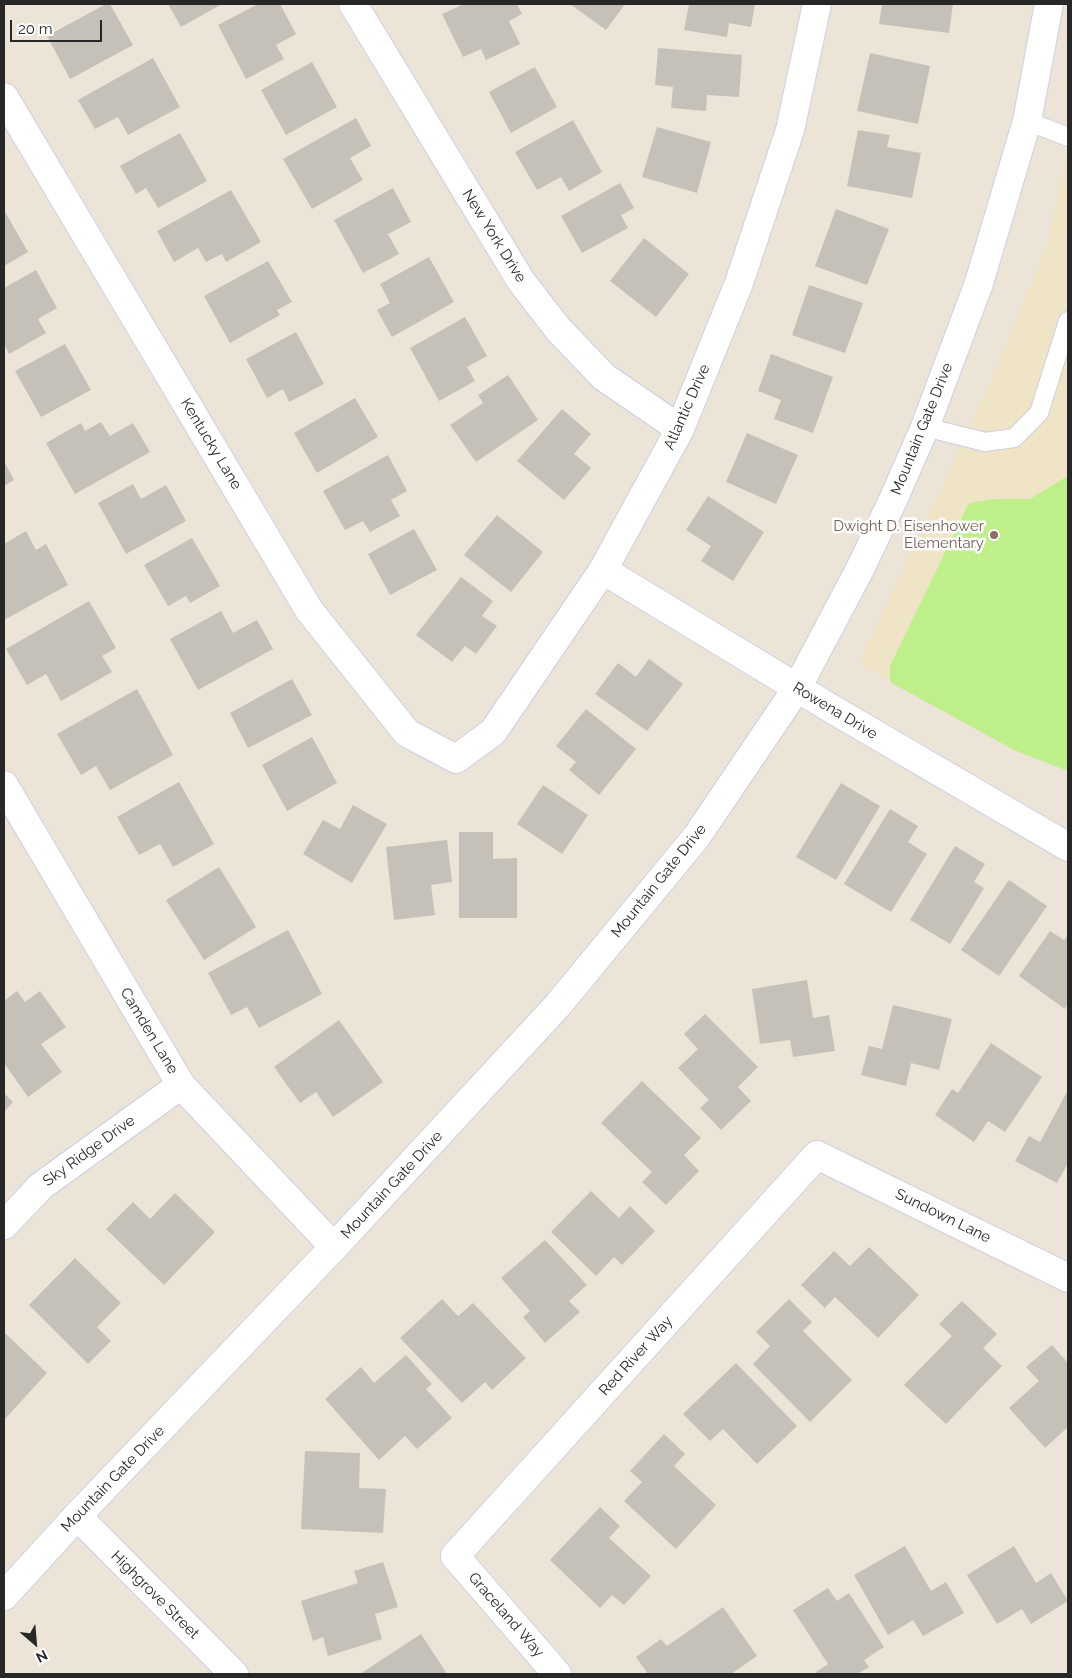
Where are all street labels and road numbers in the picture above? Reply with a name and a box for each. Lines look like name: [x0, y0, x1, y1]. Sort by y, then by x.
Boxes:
street label: New York Drive: [458, 186, 530, 286]
street label: Mountain Gate Drive: [887, 360, 957, 498]
street label: Atlantic Drive: [660, 361, 714, 453]
street label: Kentucky Lane: [177, 395, 245, 493]
street label: Rowena Drive: [789, 679, 881, 743]
street label: Mountain Gate Drive: [608, 821, 710, 941]
street label: Camden Lane: [116, 985, 182, 1077]
street label: Sky Ridge Drive: [40, 1112, 138, 1190]
street label: Mountain Gate Drive: [337, 1127, 447, 1243]
street label: Sundown Lane: [892, 1185, 994, 1247]
street label: Red River Way: [595, 1312, 677, 1400]
street label: Mountain Gate Drive: [58, 1422, 168, 1536]
street label: Highgrove Street: [107, 1547, 203, 1643]
street label: Graceland Way: [464, 1569, 548, 1661]

